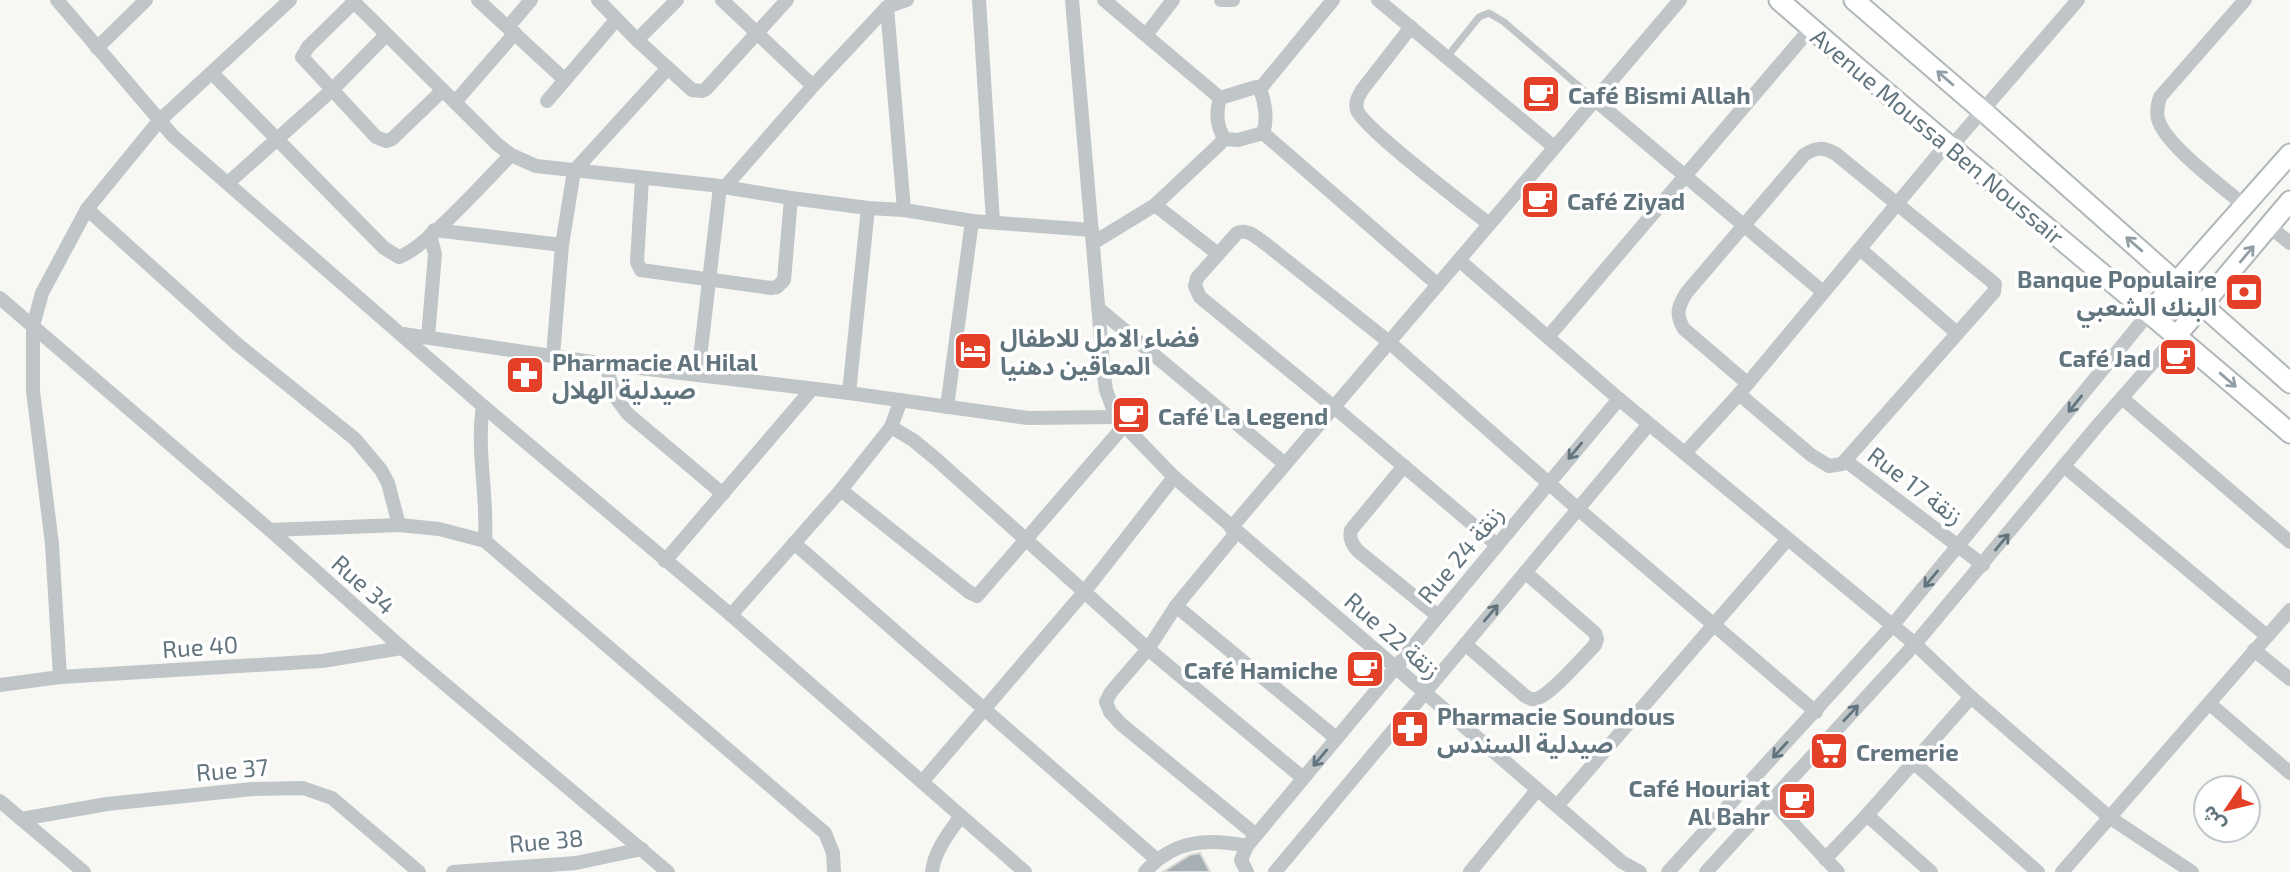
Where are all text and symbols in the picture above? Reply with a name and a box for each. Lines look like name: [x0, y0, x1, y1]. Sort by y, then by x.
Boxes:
street label: Avenue Moussa Ben Noussair: [1806, 22, 2071, 251]
one-way arrow: [1936, 70, 1954, 86]
cafe icon: Café Bismi Allah: [1520, 73, 1562, 115]
place label: Café Bismi Allah: [1568, 80, 1751, 109]
cafe icon: Café Ziyad: [1519, 179, 1561, 221]
place label: Café Ziyad: [1567, 186, 1685, 215]
one-way arrow: [2125, 236, 2143, 252]
one-way arrow: [2239, 245, 2255, 263]
place label: Banque Populaire البنك الشعبي: [2017, 264, 2217, 327]
bank icon: Banque Populaire البنك الشعبي: [2223, 271, 2265, 313]
place label: فضاء الامل للاطفال المعاقين دهنيا: [1000, 323, 1199, 381]
hotel icon: فضاء الامل للاطفال المعاقين دهنيا: [952, 330, 994, 372]
cafe icon: Café Jad: [2157, 336, 2199, 378]
place label: Café Jad: [2058, 343, 2151, 372]
place label: Pharmacie Al Hilal صيدلية الهلال: [552, 347, 758, 405]
pharmacy icon: Pharmacie Al Hilal صيدلية الهلال: [504, 354, 546, 396]
one-way arrow: [2219, 372, 2237, 388]
cafe icon: Café La Legend: [1110, 394, 1152, 436]
one-way arrow: [2067, 394, 2083, 412]
place label: Café La Legend: [1158, 401, 1328, 430]
street label: Rue 17 زنقة: [1862, 440, 1969, 531]
one-way arrow: [1567, 442, 1583, 460]
street label: Rue 24 زنقة: [1411, 499, 1510, 609]
one-way arrow: [1994, 534, 2010, 552]
street label: Rue 34: [326, 548, 402, 620]
one-way arrow: [1923, 570, 1938, 588]
street label: Rue 22 زنقة: [1339, 586, 1447, 685]
one-way arrow: [1483, 604, 1499, 622]
street label: Rue 40: [161, 629, 239, 663]
cafe icon: Café Hamiche: [1344, 648, 1386, 690]
place label: Café Hamiche: [1184, 655, 1338, 684]
place label: Pharmacie Soundous صيدلية السندس: [1437, 701, 1675, 759]
one-way arrow: [1843, 705, 1860, 722]
pharmacy icon: Pharmacie Soundous صيدلية السندس: [1389, 708, 1431, 750]
supermarket icon: Cremerie: [1808, 730, 1850, 772]
place label: Cremerie: [1856, 737, 1959, 766]
one-way arrow: [1772, 741, 1789, 758]
one-way arrow: [1312, 748, 1328, 766]
street label: Rue 37: [195, 751, 269, 787]
place label: Café Houriat Al Bahr: [1629, 773, 1771, 830]
north arrow: [2192, 774, 2262, 844]
cafe icon: Café Houriat Al Bahr: [1776, 780, 1818, 822]
text: ش: [2196, 802, 2230, 836]
street label: Rue 38: [508, 822, 584, 858]

